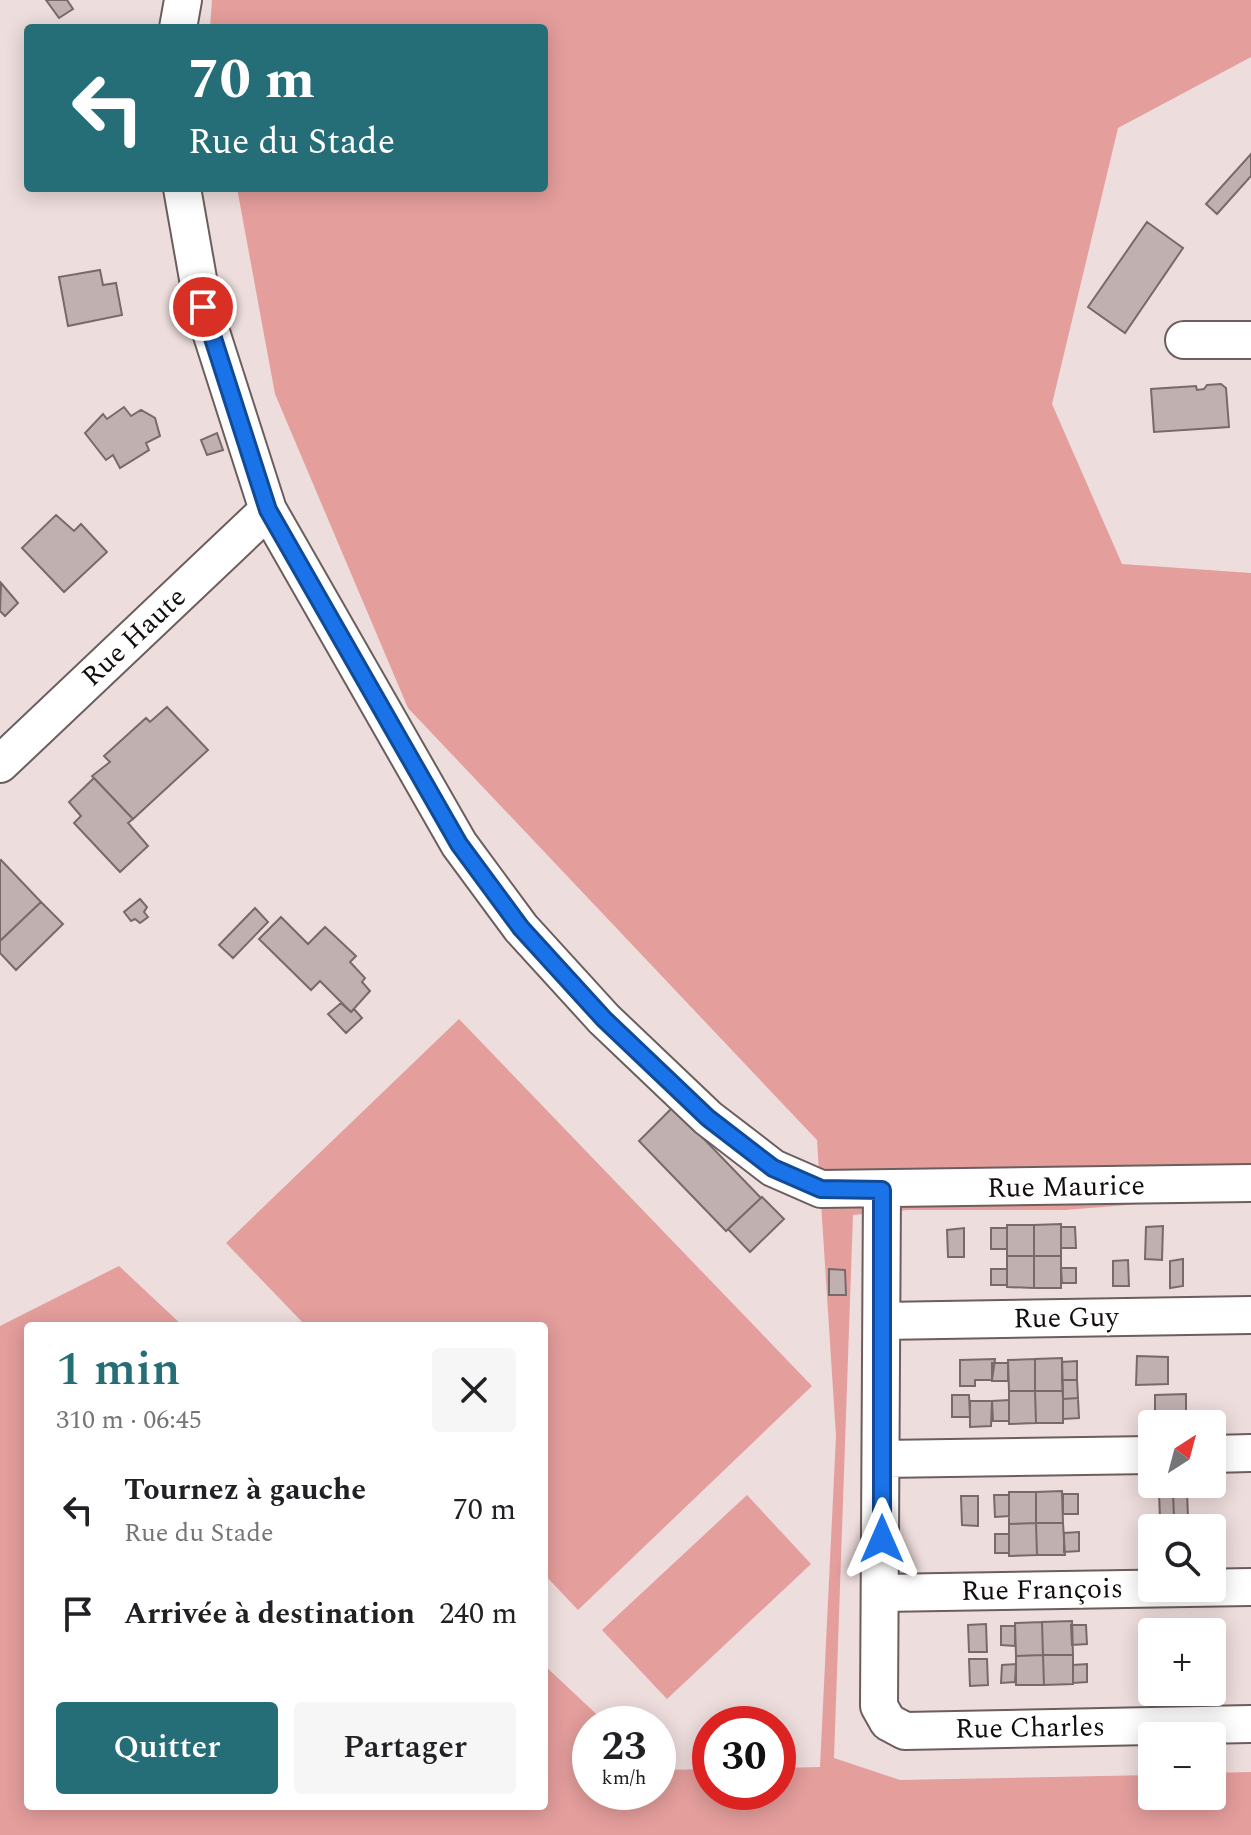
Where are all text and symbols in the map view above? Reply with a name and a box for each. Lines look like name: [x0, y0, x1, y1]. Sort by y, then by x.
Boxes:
text: 70 m: [188, 38, 315, 123]
icon: left: [56, 56, 160, 160]
text: Rue du Stade: [188, 115, 395, 170]
pin: [169, 273, 237, 341]
icon: arrive: [181, 285, 225, 329]
street label: Rue Haute: [72, 577, 196, 697]
street label: Rue Maurice: [987, 1164, 1145, 1210]
street label: Rue Guy: [1013, 1296, 1121, 1340]
text: 1 min: [56, 1333, 181, 1406]
button: close: [432, 1348, 516, 1432]
text: 310 m · 06:45: [56, 1400, 202, 1440]
north arrow: [1138, 1410, 1226, 1498]
map controls: [1138, 1410, 1226, 1810]
text: Tournez à gauche: [124, 1467, 366, 1513]
text: 70 m: [453, 1487, 516, 1533]
icon: left: [56, 1488, 100, 1532]
position arrow: [840, 1497, 924, 1581]
text: Rue du Stade: [124, 1513, 274, 1553]
button: search: [1138, 1514, 1226, 1602]
street label: Rue François: [961, 1567, 1123, 1613]
text: Arrivée à destination: [124, 1591, 415, 1637]
text: 240 m: [439, 1591, 517, 1637]
icon: arrive: [56, 1592, 100, 1636]
button: +: [1138, 1618, 1226, 1706]
button: Quitter: [56, 1702, 278, 1794]
button: Partager: [294, 1702, 516, 1794]
street label: Rue Charles: [955, 1705, 1105, 1751]
speed limit sign: 30: [692, 1706, 796, 1810]
text: 23: [602, 1717, 646, 1778]
button: −: [1138, 1722, 1226, 1810]
text: km/h: [602, 1763, 647, 1793]

